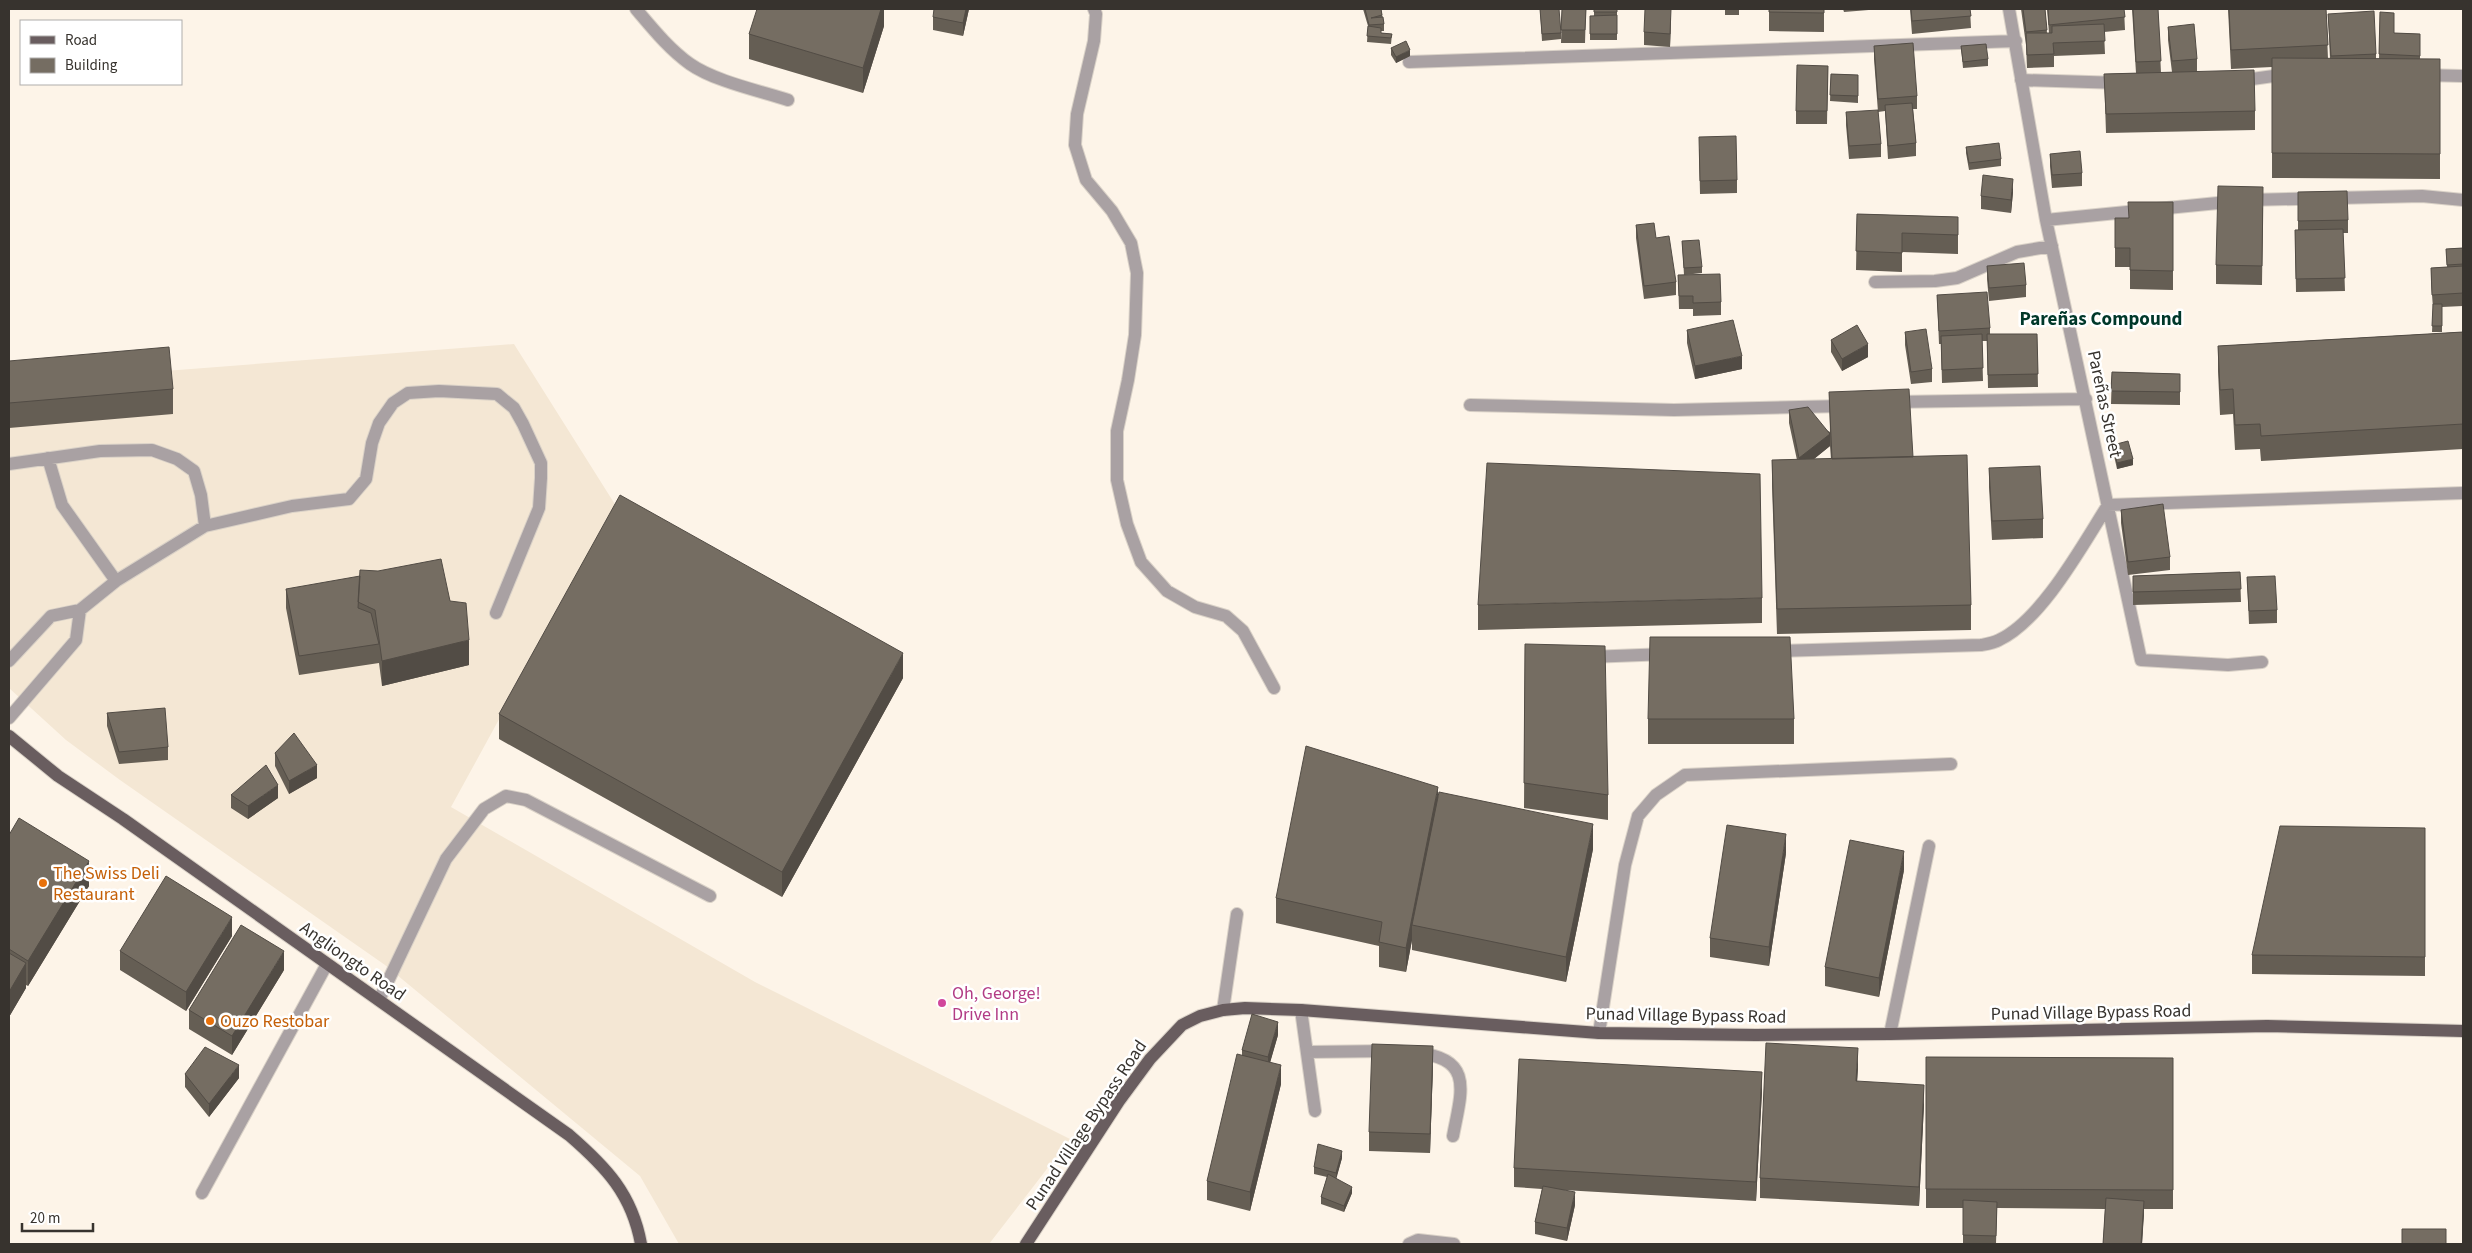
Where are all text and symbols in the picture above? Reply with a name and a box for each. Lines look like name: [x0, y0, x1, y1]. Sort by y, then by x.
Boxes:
legend: [20, 20, 182, 85]
text: Road: [65, 30, 97, 51]
text: Building: [65, 55, 118, 76]
district label: Pareñas Compound: [2020, 306, 2182, 333]
street label: Pareñas Street: [2081, 348, 2128, 460]
place label: The Swiss Deli Restaurant: [53, 861, 160, 907]
marker: The Swiss Deli Restaurant: [37, 877, 49, 889]
street label: Angliongto Road: [295, 916, 411, 1007]
place label: Oh, George! Drive Inn: [952, 981, 1041, 1027]
marker: Oh, George! Drive Inn: [936, 997, 948, 1009]
street label: Punad Village Bypass Road: [1990, 998, 2192, 1027]
street label: Punad Village Bypass Road: [1585, 1001, 1787, 1030]
place label: Ouzo Restobar: [220, 1009, 330, 1034]
marker: Ouzo Restobar: [204, 1015, 216, 1027]
street label: Punad Village Bypass Road: [1020, 1035, 1153, 1215]
scale bar: [22, 1200, 94, 1232]
text: 20 m: [30, 1208, 60, 1229]

